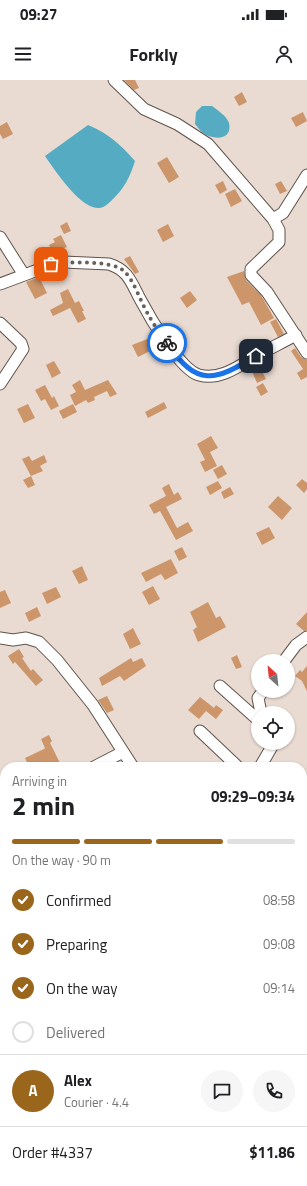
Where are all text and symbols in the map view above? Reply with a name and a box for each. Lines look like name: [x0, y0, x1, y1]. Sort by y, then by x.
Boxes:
text: 09:27: [20, 3, 57, 26]
text: Forkly: [129, 41, 178, 68]
icon: menu: [12, 43, 34, 65]
icon: person: [273, 43, 295, 65]
pin: [34, 247, 68, 281]
icon: bag: [40, 253, 62, 275]
courier: [147, 323, 187, 363]
icon: bike: [156, 332, 178, 354]
pin: [239, 339, 273, 373]
icon: home: [245, 345, 267, 367]
north arrow: [251, 654, 295, 698]
map controls: [251, 654, 295, 750]
button: locate: [251, 706, 295, 750]
text: Arriving in: [12, 771, 67, 791]
text: 09:29–09:34: [211, 785, 295, 808]
text: 2 min: [12, 786, 75, 825]
text: On the way · 90 m: [12, 850, 111, 870]
icon: check: [12, 889, 34, 911]
text: Confirmed: [46, 889, 111, 912]
text: 08:58: [263, 890, 295, 910]
icon: check: [12, 933, 34, 955]
text: Preparing: [46, 933, 107, 956]
text: 09:08: [263, 934, 295, 954]
icon: check: [12, 977, 34, 999]
text: On the way: [46, 977, 118, 1000]
text: 09:14: [263, 978, 295, 998]
text: Delivered: [46, 1021, 105, 1044]
text: Alex: [64, 1069, 92, 1092]
button: chat: [201, 1070, 243, 1112]
button: phone: [253, 1070, 295, 1112]
text: A: [28, 1079, 38, 1102]
text: Courier · 4.4: [64, 1092, 129, 1112]
text: Order #4337: [12, 1141, 93, 1164]
text: $11.86: [249, 1141, 295, 1164]

